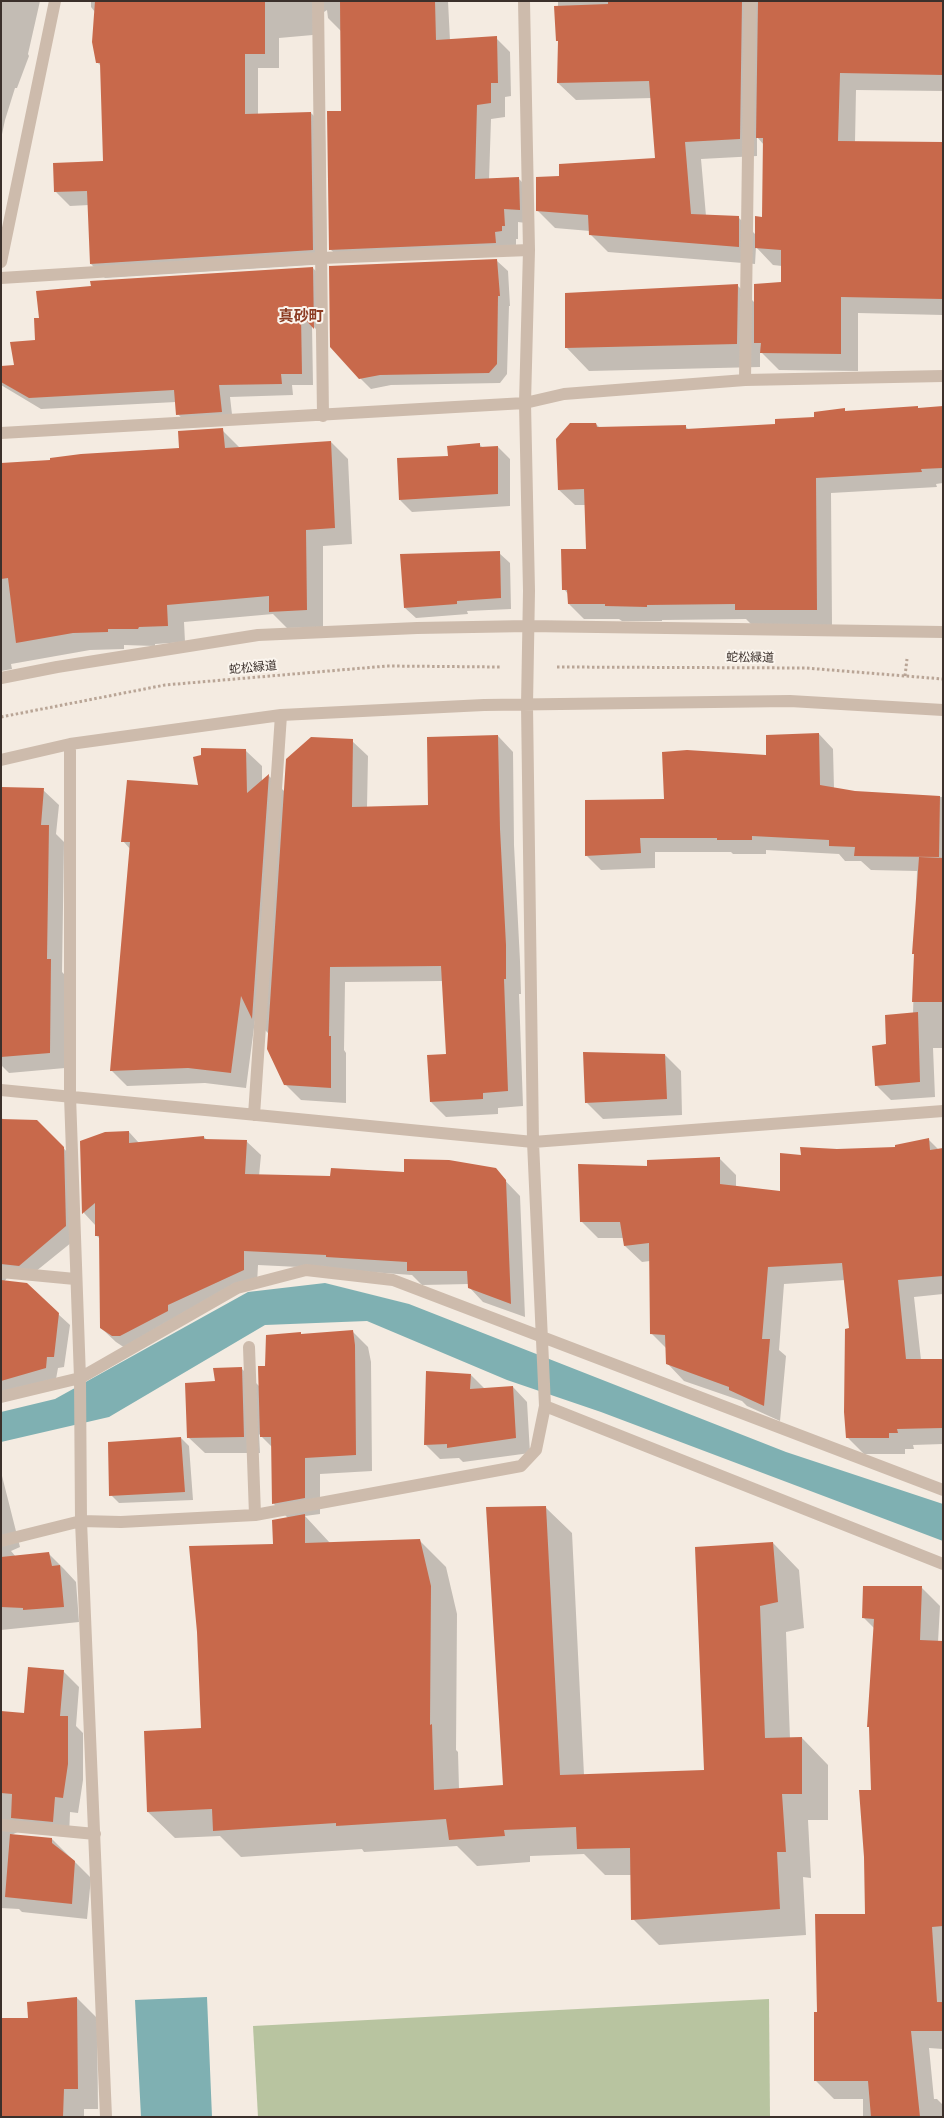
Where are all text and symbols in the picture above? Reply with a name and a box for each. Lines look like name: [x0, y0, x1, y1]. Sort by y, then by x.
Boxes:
district label: 真砂町: [279, 309, 323, 327]
street label: 蛇松緑道: [726, 651, 774, 667]
street label: 蛇松緑道: [228, 660, 278, 678]

